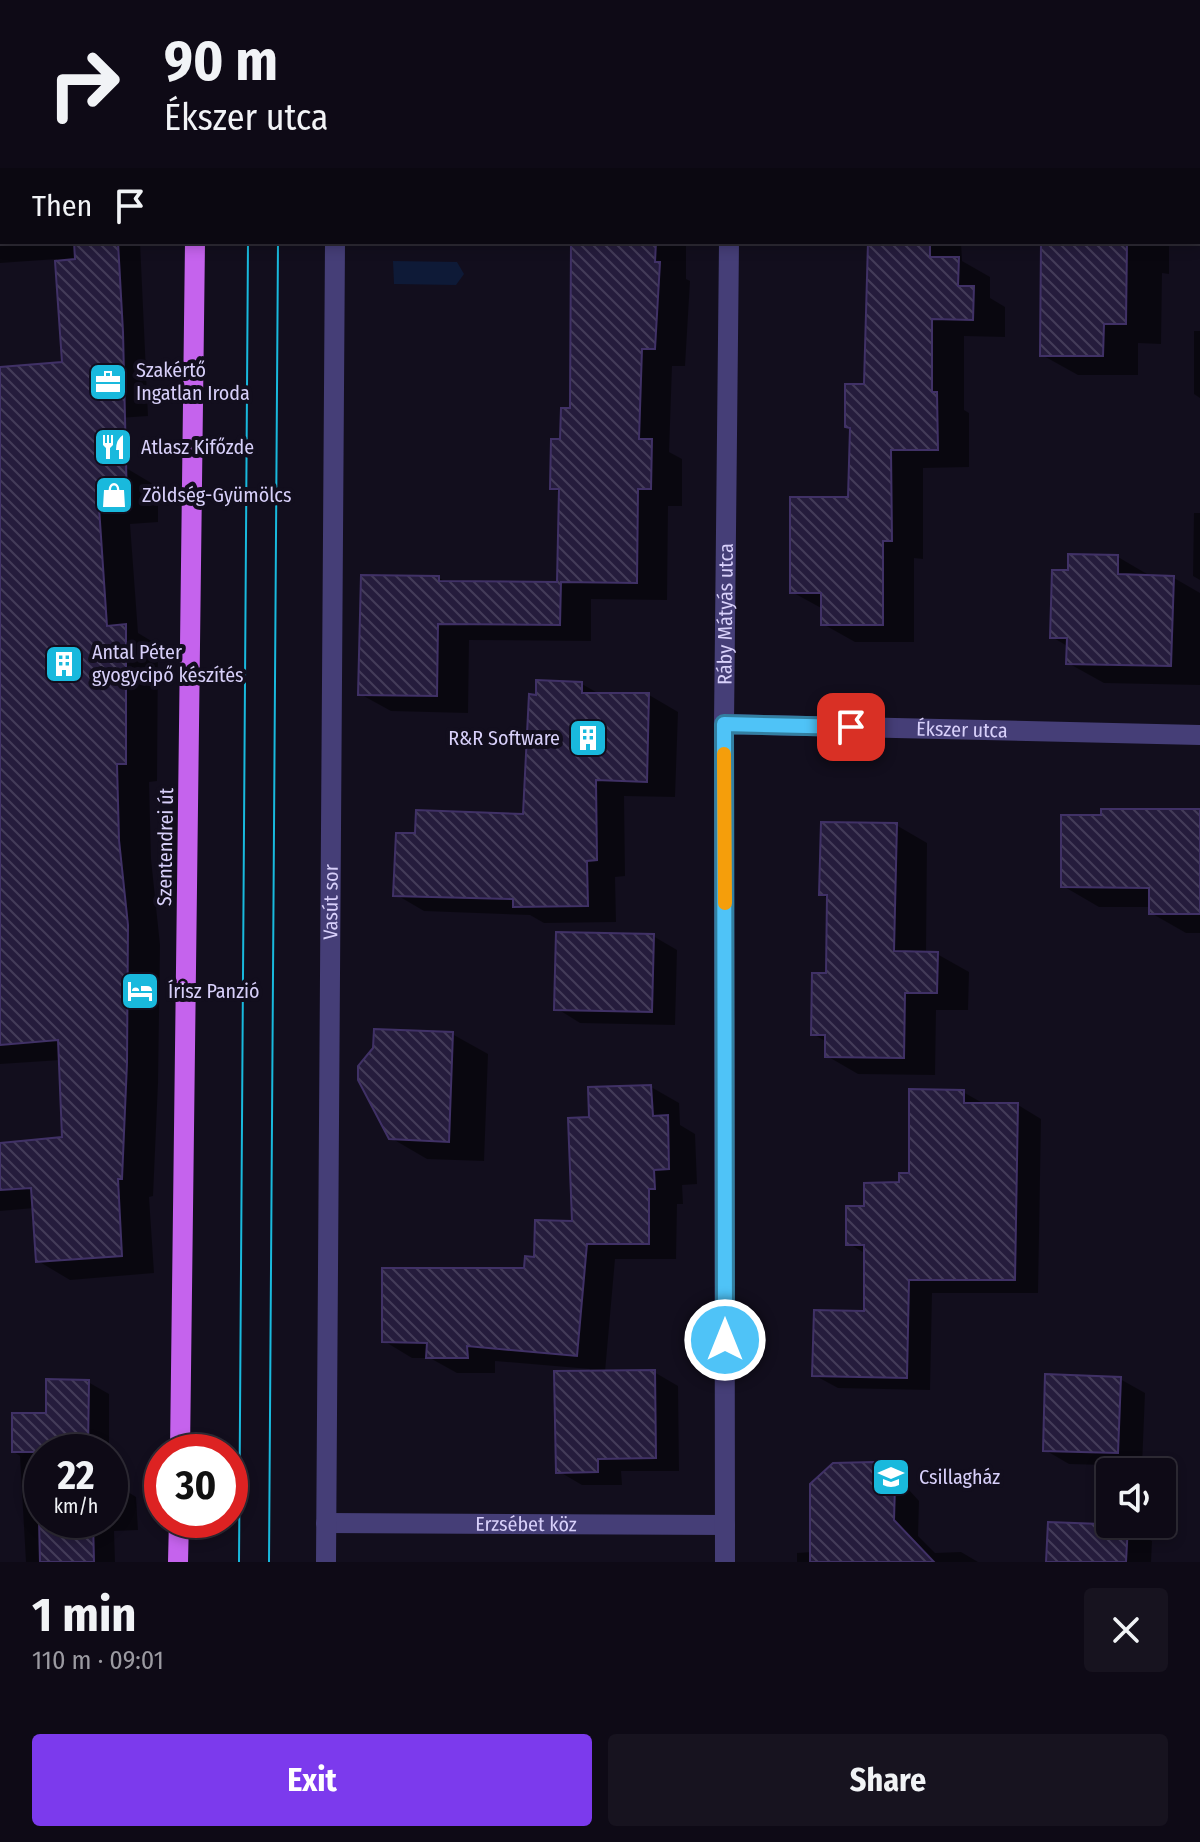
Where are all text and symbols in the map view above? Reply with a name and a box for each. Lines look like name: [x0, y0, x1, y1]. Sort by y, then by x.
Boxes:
text: 90 m: [164, 28, 278, 95]
icon: right: [32, 32, 136, 136]
text: Ékszer utca: [164, 96, 328, 140]
icon: arrive: [108, 184, 152, 228]
text: Then: [32, 188, 92, 224]
place label: Szakértő Ingatlan Iroda: [136, 358, 250, 405]
office icon: Szakértő Ingatlan Iroda: [87, 361, 129, 403]
restaurant icon: Atlasz Kifőzde: [92, 426, 134, 468]
place label: Atlasz Kifőzde: [141, 435, 254, 459]
shop icon: Zöldség-Gyümölcs: [93, 474, 135, 516]
place label: Zöldség-Gyümölcs: [142, 483, 291, 507]
street label: Ráby Mátyás utca: [712, 543, 738, 685]
place label: Antal Péter gyogycipő készítés: [92, 640, 244, 687]
building icon: Antal Péter gyogycipő készítés: [43, 643, 85, 685]
pin: [817, 693, 885, 761]
icon: arrive: [829, 705, 873, 749]
street label: Ékszer utca: [916, 716, 1008, 743]
building icon: R&R Software: [567, 717, 609, 759]
place label: R&R Software: [448, 726, 560, 750]
street label: Szentendrei út: [152, 787, 178, 906]
street label: Vasút sor: [318, 864, 343, 940]
hotel icon: Írisz Panzió: [119, 970, 161, 1012]
place label: Írisz Panzió: [168, 979, 260, 1003]
position arrow: [683, 1298, 767, 1382]
speed limit sign: 30: [144, 1434, 248, 1538]
text: 22: [57, 1452, 95, 1500]
school or university icon: Csillagház: [870, 1456, 912, 1498]
map controls: [1096, 1458, 1176, 1538]
button: sound: [1096, 1458, 1176, 1538]
place label: Csillagház: [919, 1465, 1000, 1489]
text: km/h: [54, 1494, 98, 1518]
street label: Erzsébet köz: [475, 1512, 577, 1536]
text: 1 min: [32, 1586, 137, 1644]
button: close: [1084, 1588, 1168, 1672]
text: 110 m · 09:01: [32, 1645, 164, 1676]
button: Exit: [32, 1734, 592, 1826]
button: Share: [608, 1734, 1168, 1826]

